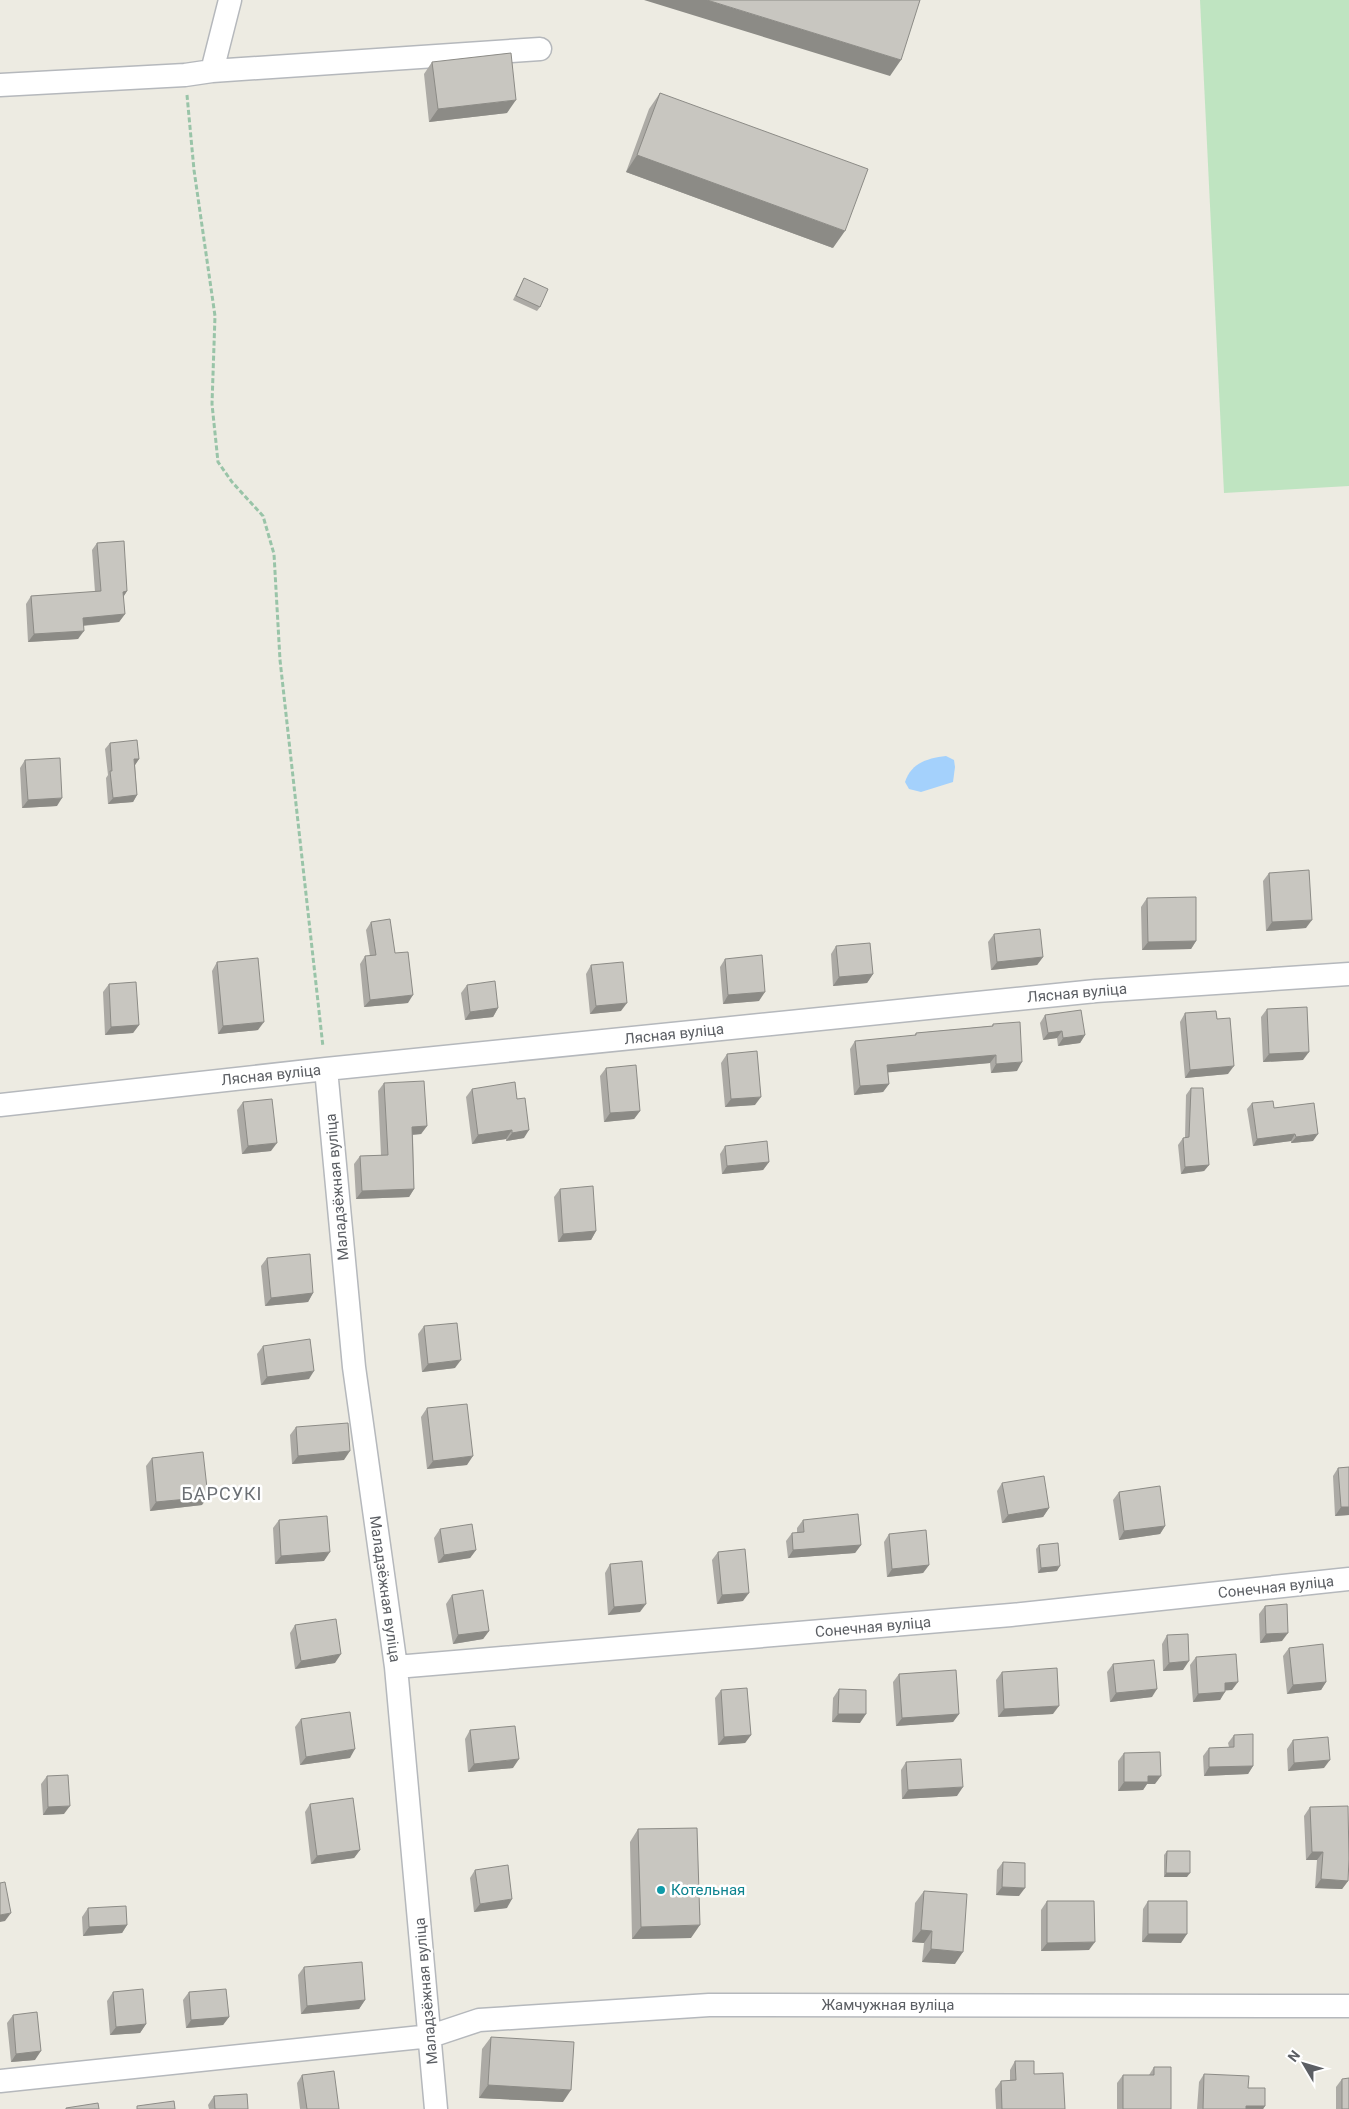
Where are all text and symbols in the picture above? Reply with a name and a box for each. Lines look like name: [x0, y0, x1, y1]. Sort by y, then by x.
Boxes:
street label: Лясная вуліца: [1026, 980, 1128, 1006]
street label: Лясная вуліца: [623, 1020, 725, 1048]
street label: Лясная вуліца: [220, 1061, 322, 1089]
street label: Маладзёжная вуліца: [322, 1113, 352, 1261]
district label: БАРСУКІ: [182, 1483, 262, 1504]
street label: Маладзёжная вуліца: [366, 1515, 404, 1663]
street label: Сонечная вуліца: [1217, 1572, 1335, 1602]
street label: Сонечная вуліца: [814, 1613, 932, 1641]
place label: Котельная: [671, 1881, 745, 1899]
marker: Котельная: [655, 1884, 667, 1896]
street label: Маладзёжная вуліца: [411, 1917, 441, 2065]
street label: Жамчужная вуліца: [821, 1996, 955, 2014]
north arrow: [1279, 2039, 1329, 2089]
text: N: [1284, 2047, 1303, 2065]

